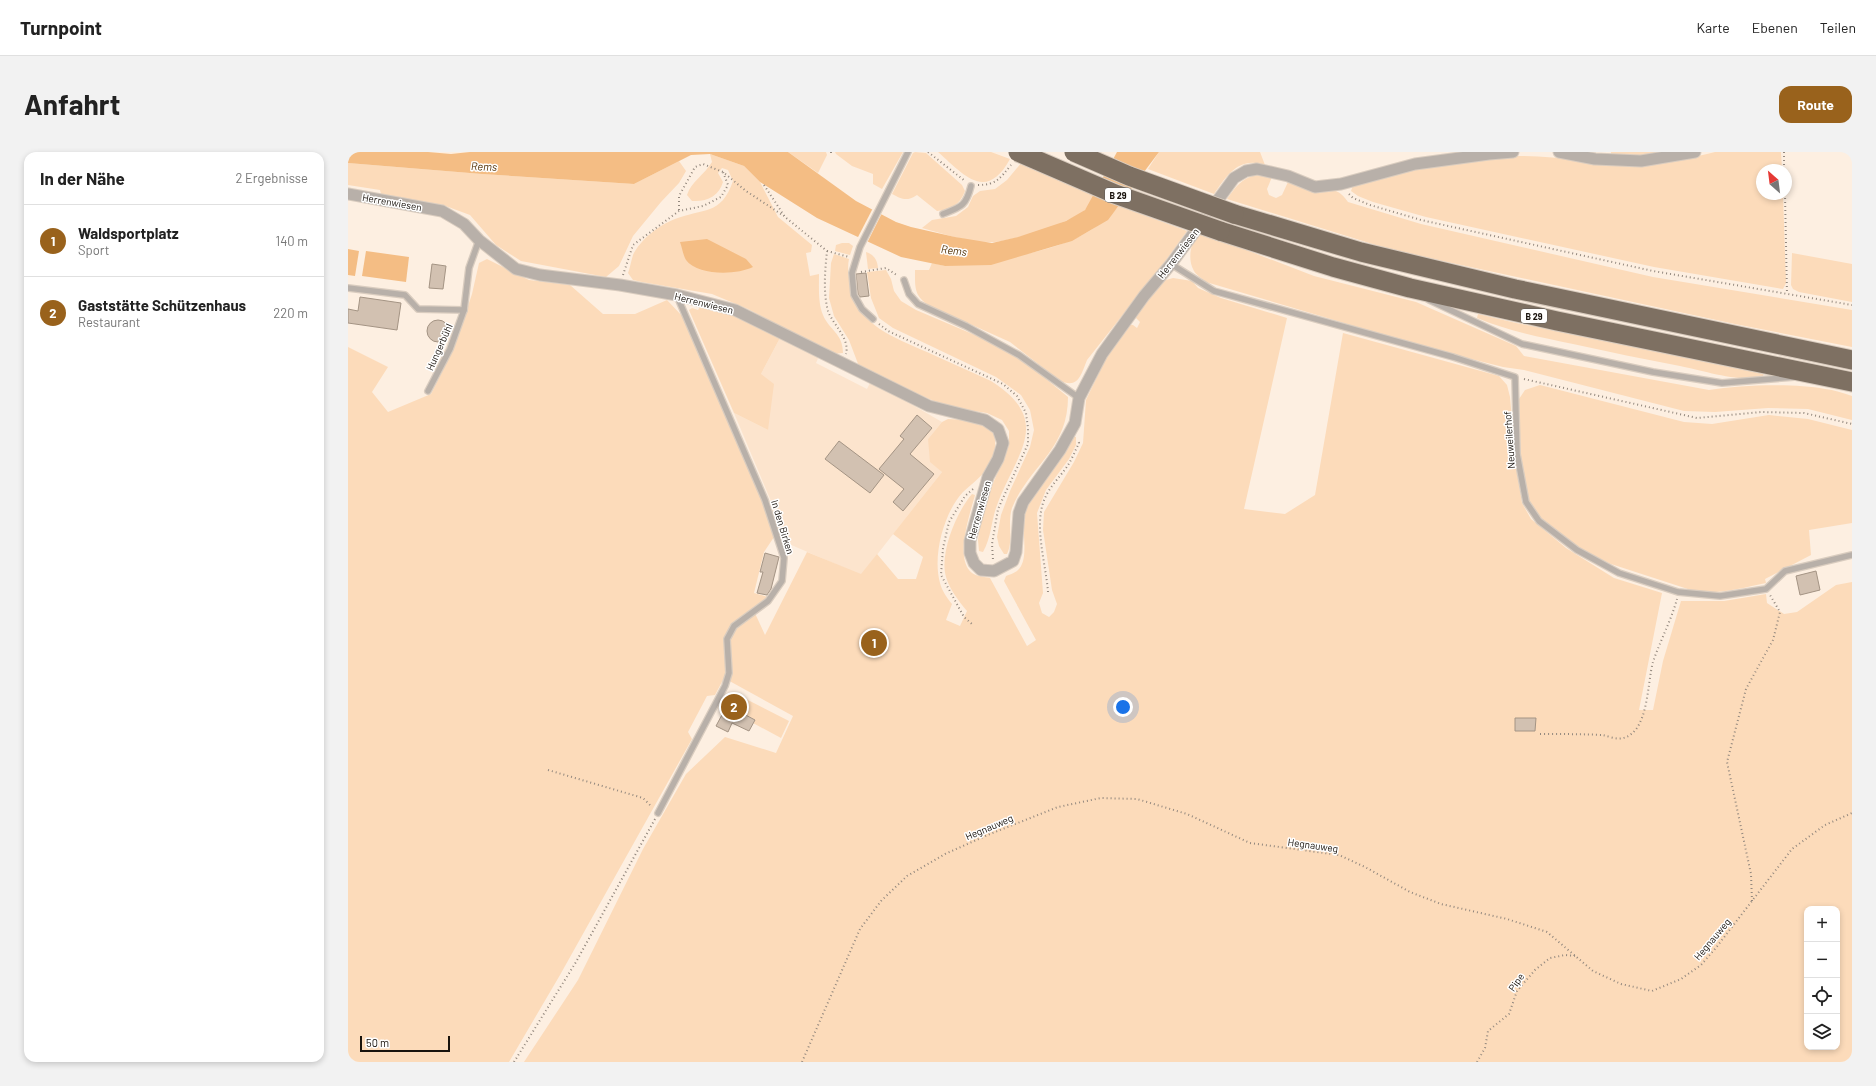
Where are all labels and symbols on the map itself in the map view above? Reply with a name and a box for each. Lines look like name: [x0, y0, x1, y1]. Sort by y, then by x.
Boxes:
water label: Rems: [471, 159, 497, 173]
north arrow: [1756, 164, 1792, 200]
road number: B 29: [1105, 188, 1131, 202]
street label: Herrenwiesen: [361, 191, 423, 213]
street label: Herrenwiesen: [1155, 226, 1201, 280]
water label: Rems: [940, 242, 968, 258]
street label: Herrenwiesen: [673, 290, 735, 316]
road number: B 29: [1521, 309, 1547, 323]
street label: Hungerbühl: [423, 322, 455, 372]
street label: Neuweilerhof: [1501, 410, 1517, 469]
street label: Herrenwiesen: [965, 479, 993, 541]
street label: In den Birken: [769, 498, 797, 556]
pin: 1: [861, 628, 887, 658]
pin: 2: [721, 692, 747, 722]
your location: [1113, 697, 1133, 717]
street label: Hegnauweg: [963, 812, 1015, 842]
street label: Hegnauweg: [1287, 836, 1339, 854]
street label: Hegnauweg: [1691, 916, 1733, 962]
street label: Pipe: [1506, 971, 1526, 993]
scale bar: [360, 1034, 450, 1053]

